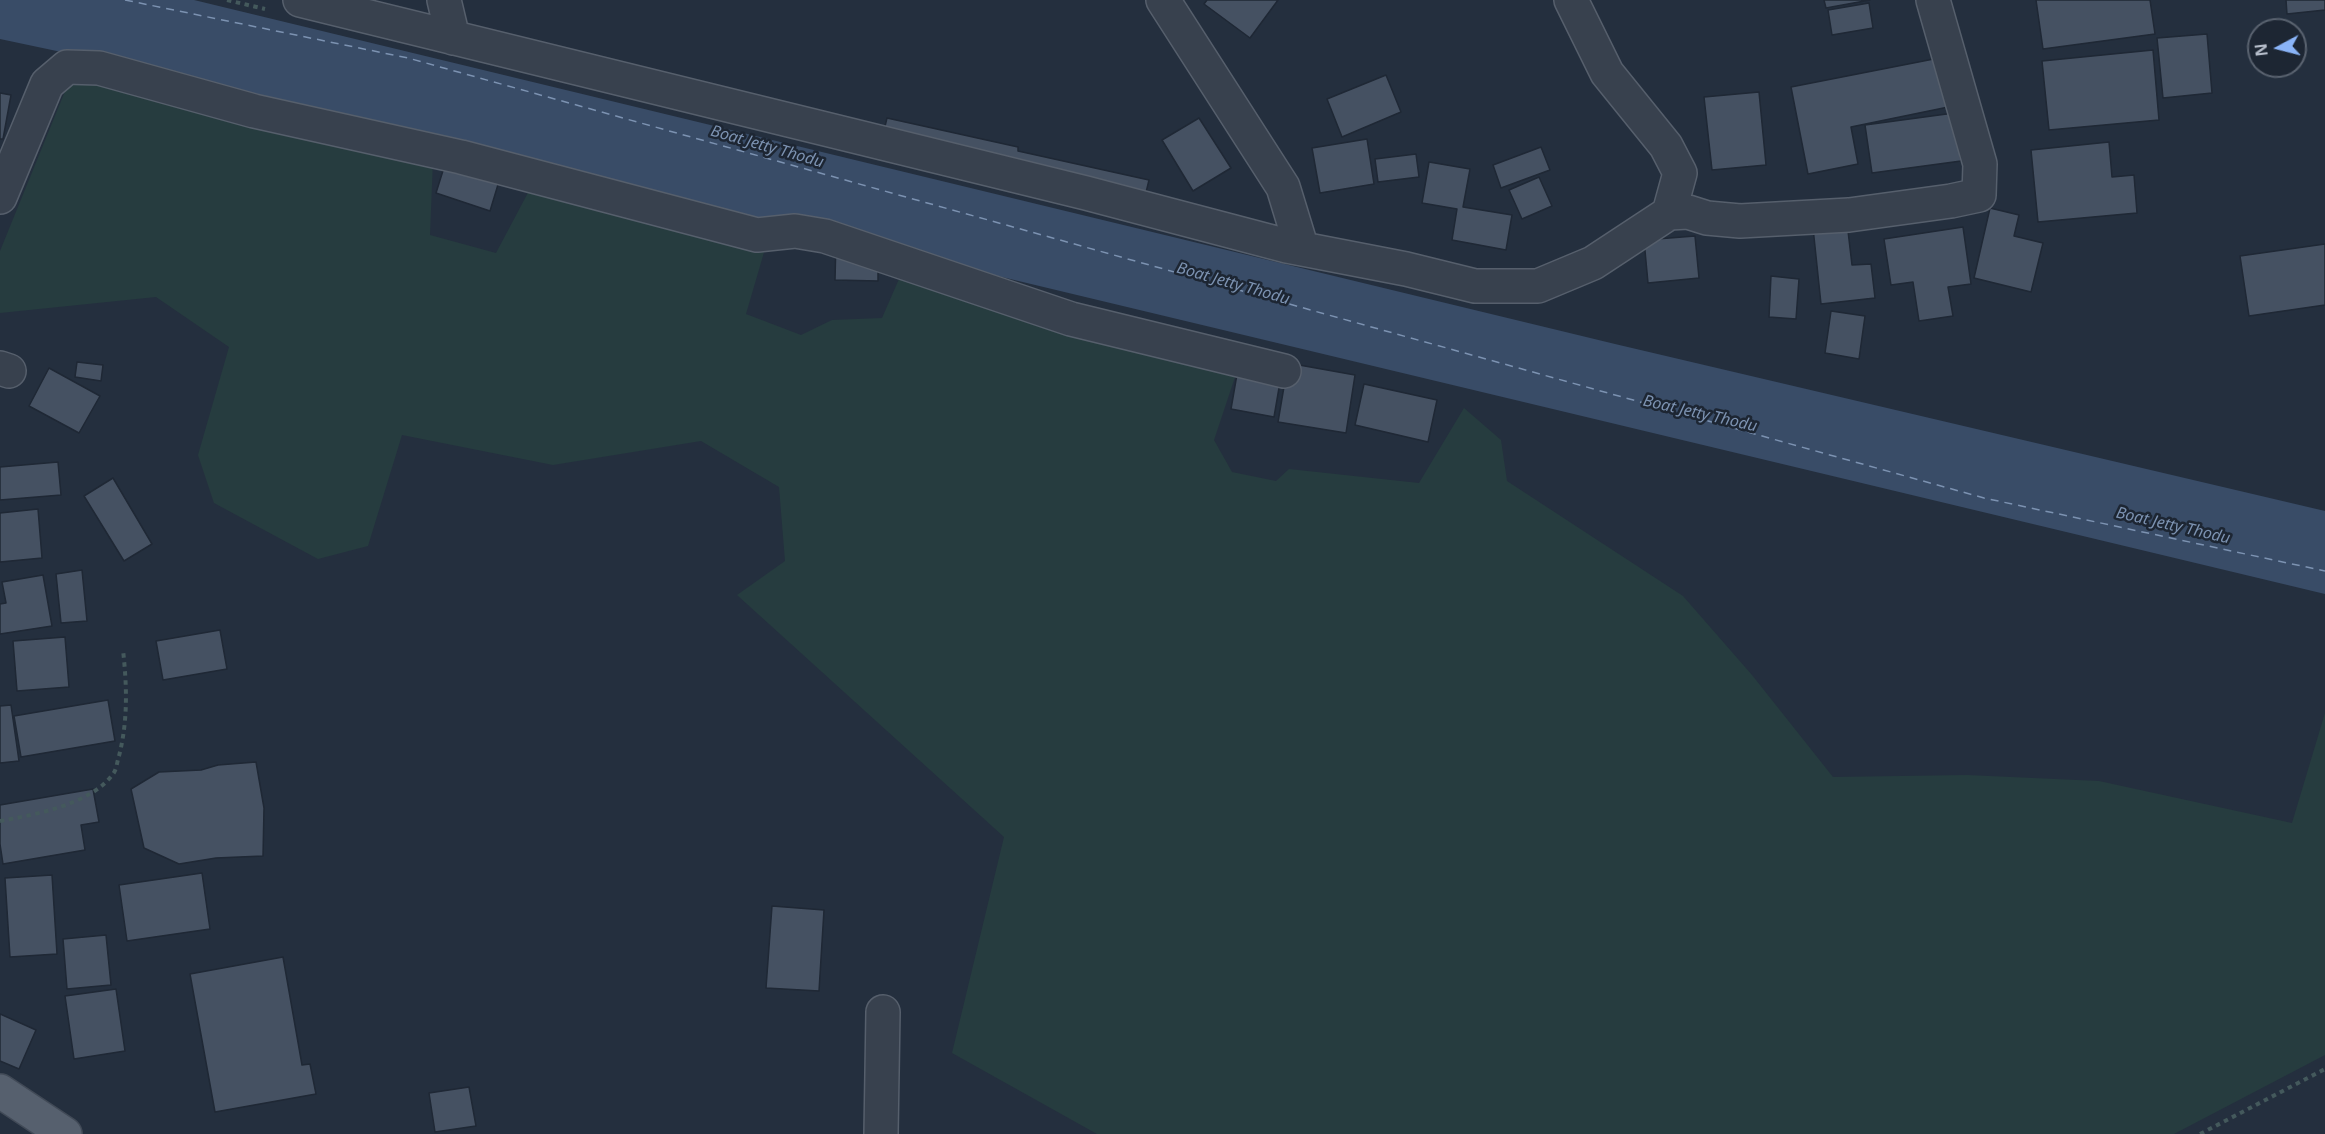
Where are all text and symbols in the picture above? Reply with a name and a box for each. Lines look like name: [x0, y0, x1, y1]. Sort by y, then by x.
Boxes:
north arrow: [2247, 18, 2307, 78]
text: N: [2249, 42, 2273, 58]
water label: Boat Jetty Thodu: [708, 122, 826, 172]
water label: Boat Jetty Thodu: [1174, 259, 1292, 309]
water label: Boat Jetty Thodu: [1641, 392, 1759, 436]
water label: Boat Jetty Thodu: [2114, 504, 2232, 548]

